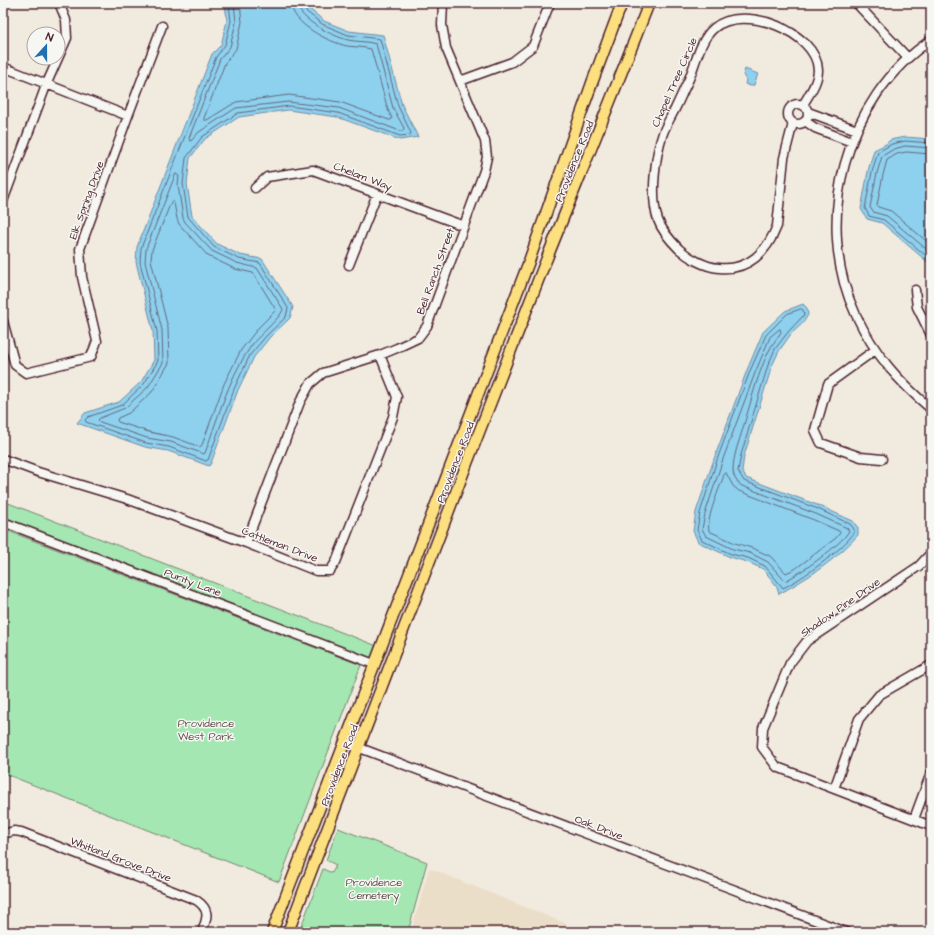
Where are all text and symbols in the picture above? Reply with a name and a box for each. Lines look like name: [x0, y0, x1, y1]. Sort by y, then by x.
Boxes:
north arrow: [26, 26, 66, 66]
text: N: [43, 29, 55, 45]
street label: Chapel Tree Circle: [648, 35, 701, 129]
street label: Providence Road: [551, 118, 598, 204]
street label: Chelam Way: [331, 158, 394, 195]
street label: Elk Spring Drive: [65, 159, 109, 242]
street label: Bell Ranch Street: [413, 225, 458, 317]
street label: Providence Road: [433, 419, 478, 505]
street label: Cattleman Drive: [240, 523, 320, 566]
street label: Purity Lane: [162, 565, 224, 601]
street label: Shadow Pine Drive: [797, 574, 883, 641]
park label: Providence West Park: [178, 716, 234, 744]
street label: Providence Road: [317, 722, 362, 808]
street label: Oak Drive: [572, 811, 625, 844]
street label: Whitland Grove Drive: [68, 833, 174, 886]
park label: Providence Cemetery: [346, 875, 402, 904]

